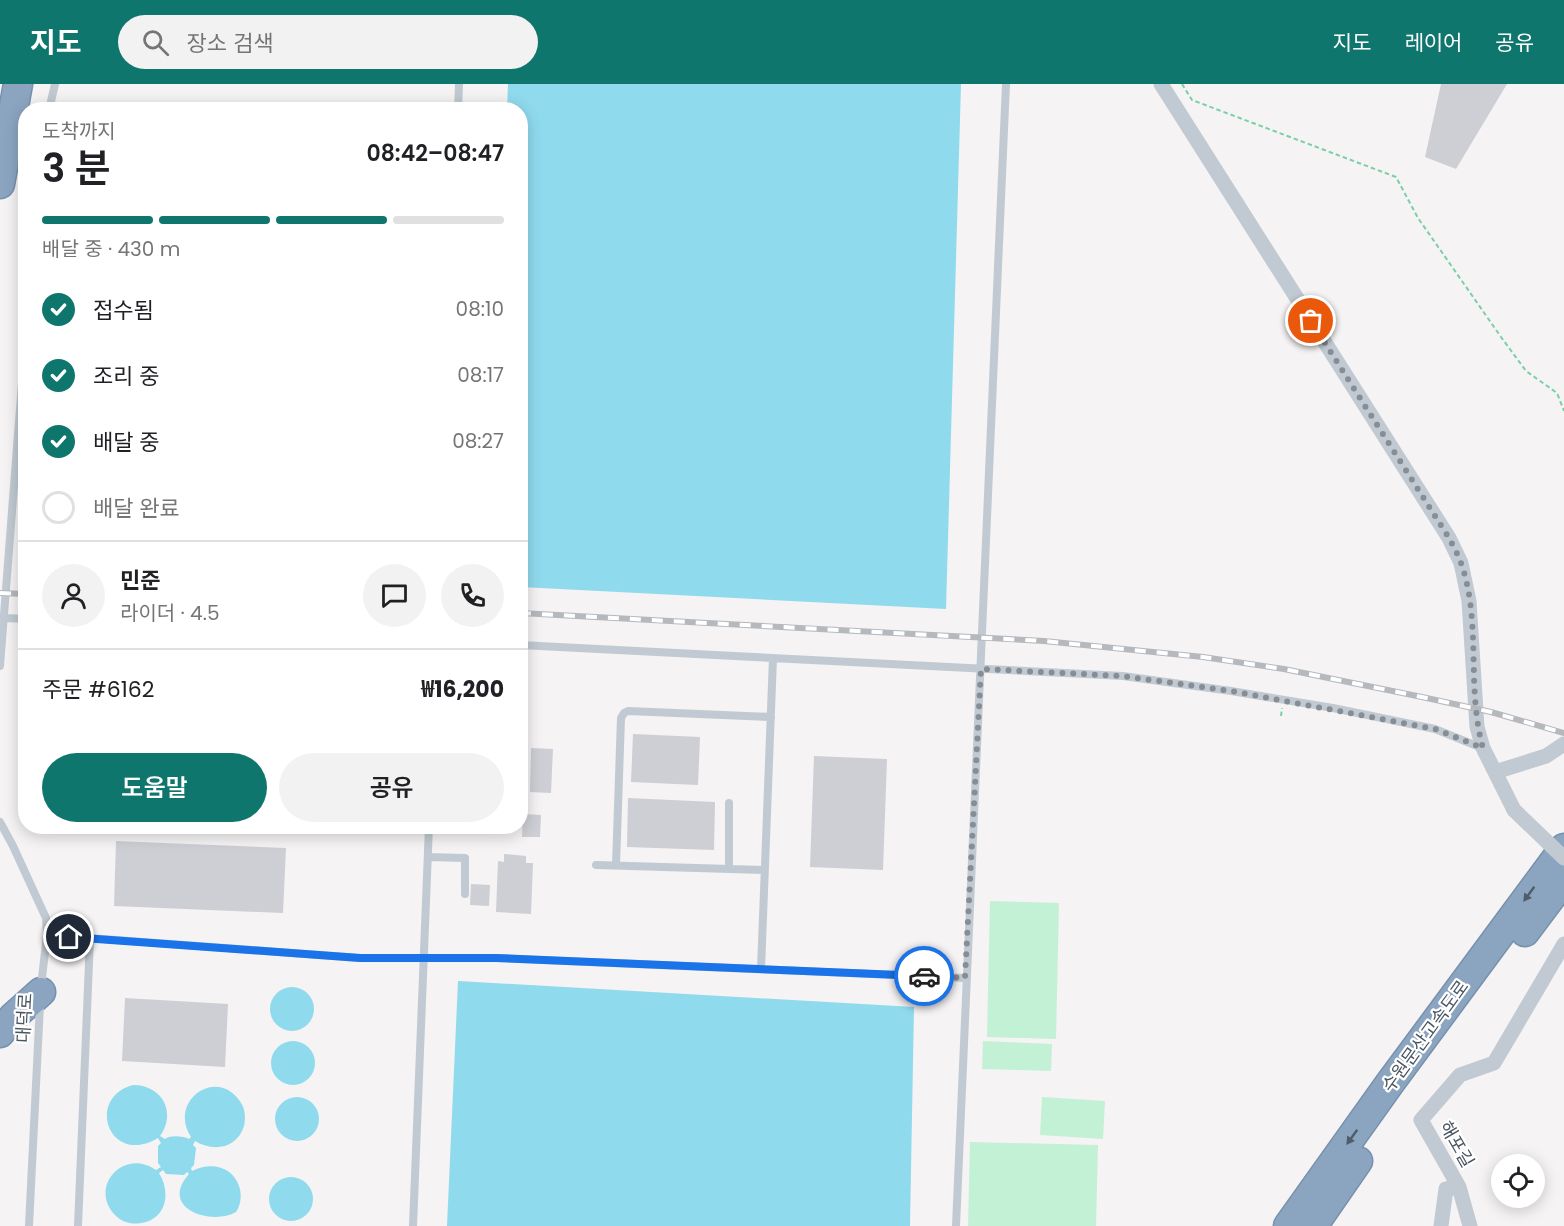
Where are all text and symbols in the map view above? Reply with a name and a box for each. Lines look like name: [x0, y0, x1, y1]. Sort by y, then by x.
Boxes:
search box: [118, 15, 538, 69]
text: 지도: [30, 23, 82, 62]
icon: search: [139, 26, 172, 59]
text: 장소 검색: [187, 28, 273, 59]
text: 지도: [1333, 28, 1371, 57]
text: 레이어: [1404, 28, 1462, 57]
text: 공유: [1495, 28, 1534, 57]
text: 도착까지: [42, 117, 116, 145]
text: 08:42–08:47: [366, 138, 504, 169]
text: 3 분: [42, 141, 111, 196]
text: 배달 중 · 430 m: [42, 235, 180, 263]
icon: check: [42, 293, 75, 326]
text: 접수됨: [93, 295, 154, 326]
text: 08:10: [456, 295, 504, 323]
pin: [1285, 295, 1336, 346]
icon: bag: [1294, 304, 1327, 337]
icon: check: [42, 359, 75, 392]
text: 조리 중: [93, 361, 160, 392]
text: 08:17: [457, 361, 504, 389]
icon: check: [42, 425, 75, 458]
text: 배달 중: [93, 427, 160, 458]
text: 08:27: [452, 427, 504, 455]
text: 배달 완료: [93, 493, 180, 524]
button: person: [42, 564, 105, 627]
button: chat: [363, 564, 426, 627]
button: phone: [441, 564, 504, 627]
text: 민준: [120, 565, 160, 596]
text: 라이더 · 4.5: [120, 599, 219, 627]
text: 주문 #6162: [42, 674, 154, 705]
text: ₩16,200: [421, 674, 504, 705]
button: 도움말: [42, 753, 267, 822]
button: 공유: [279, 753, 504, 822]
one-way arrow: [1523, 887, 1535, 902]
pin: [43, 911, 94, 962]
icon: home: [52, 920, 85, 953]
courier: [894, 946, 954, 1006]
icon: car: [908, 960, 941, 993]
street label: 수원문산고속도로: [1376, 975, 1474, 1097]
street label: 대덕로: [10, 993, 38, 1043]
street label: 해포길: [1434, 1116, 1480, 1172]
one-way arrow: [1346, 1128, 1358, 1144]
map controls: [1491, 1154, 1545, 1208]
button: locate: [1491, 1154, 1545, 1208]

